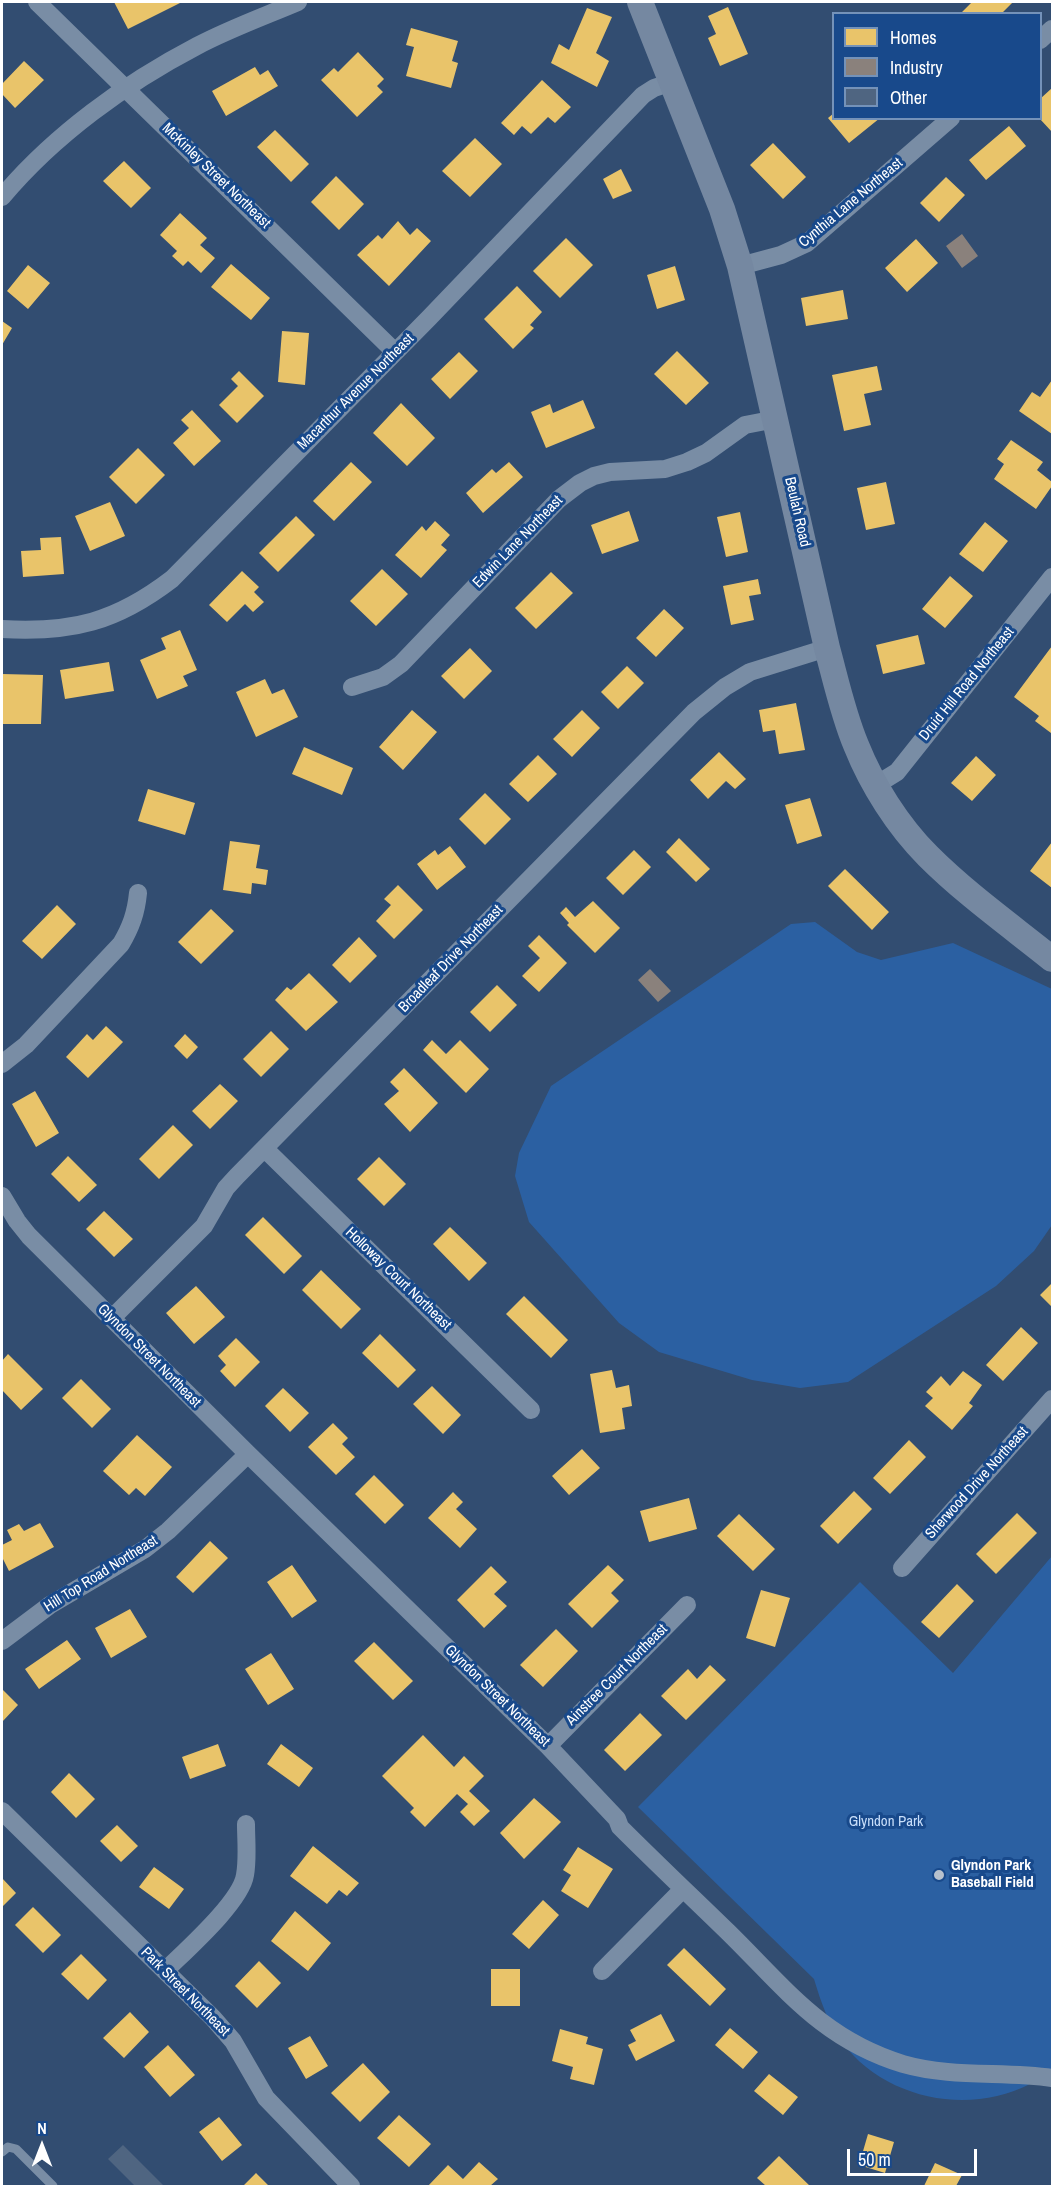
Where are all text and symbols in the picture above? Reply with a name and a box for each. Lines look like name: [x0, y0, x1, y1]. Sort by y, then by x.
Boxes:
legend: [832, 12, 1042, 120]
text: Homes: [890, 25, 937, 50]
text: Industry: [890, 55, 943, 80]
text: Other: [890, 85, 927, 110]
street label: McKinley Street Northeast: [158, 120, 274, 232]
street label: Cynthia Lane Northeast: [795, 154, 907, 252]
street label: Macarthur Avenue Northeast: [294, 330, 418, 454]
street label: Beulah Road: [780, 475, 814, 549]
street label: Edwin Lane Northeast: [469, 492, 567, 592]
street label: Druid Hill Road Northeast: [916, 624, 1018, 744]
street label: Broadleaf Drive Northeast: [395, 902, 507, 1016]
street label: Holloway Court Northeast: [341, 1224, 455, 1334]
street label: Glyndon Street Northeast: [94, 1301, 204, 1411]
street label: Sherwood Drive Northeast: [922, 1423, 1032, 1543]
street label: Hill Top Road Northeast: [41, 1532, 161, 1616]
street label: Ainstree Court Northeast: [563, 1621, 671, 1729]
street label: Glyndon Street Northeast: [441, 1641, 553, 1751]
park label: Glyndon Park: [849, 1813, 923, 1831]
place label: Glyndon Park Baseball Field: [951, 1857, 1034, 1892]
marker: Glyndon Park Baseball Field: [932, 1868, 946, 1882]
street label: Park Street Northeast: [137, 1944, 233, 2040]
north arrow: [12, 2116, 72, 2176]
text: N: [37, 2117, 47, 2139]
scale bar: [850, 2137, 980, 2175]
text: 50 m: [858, 2147, 891, 2172]

